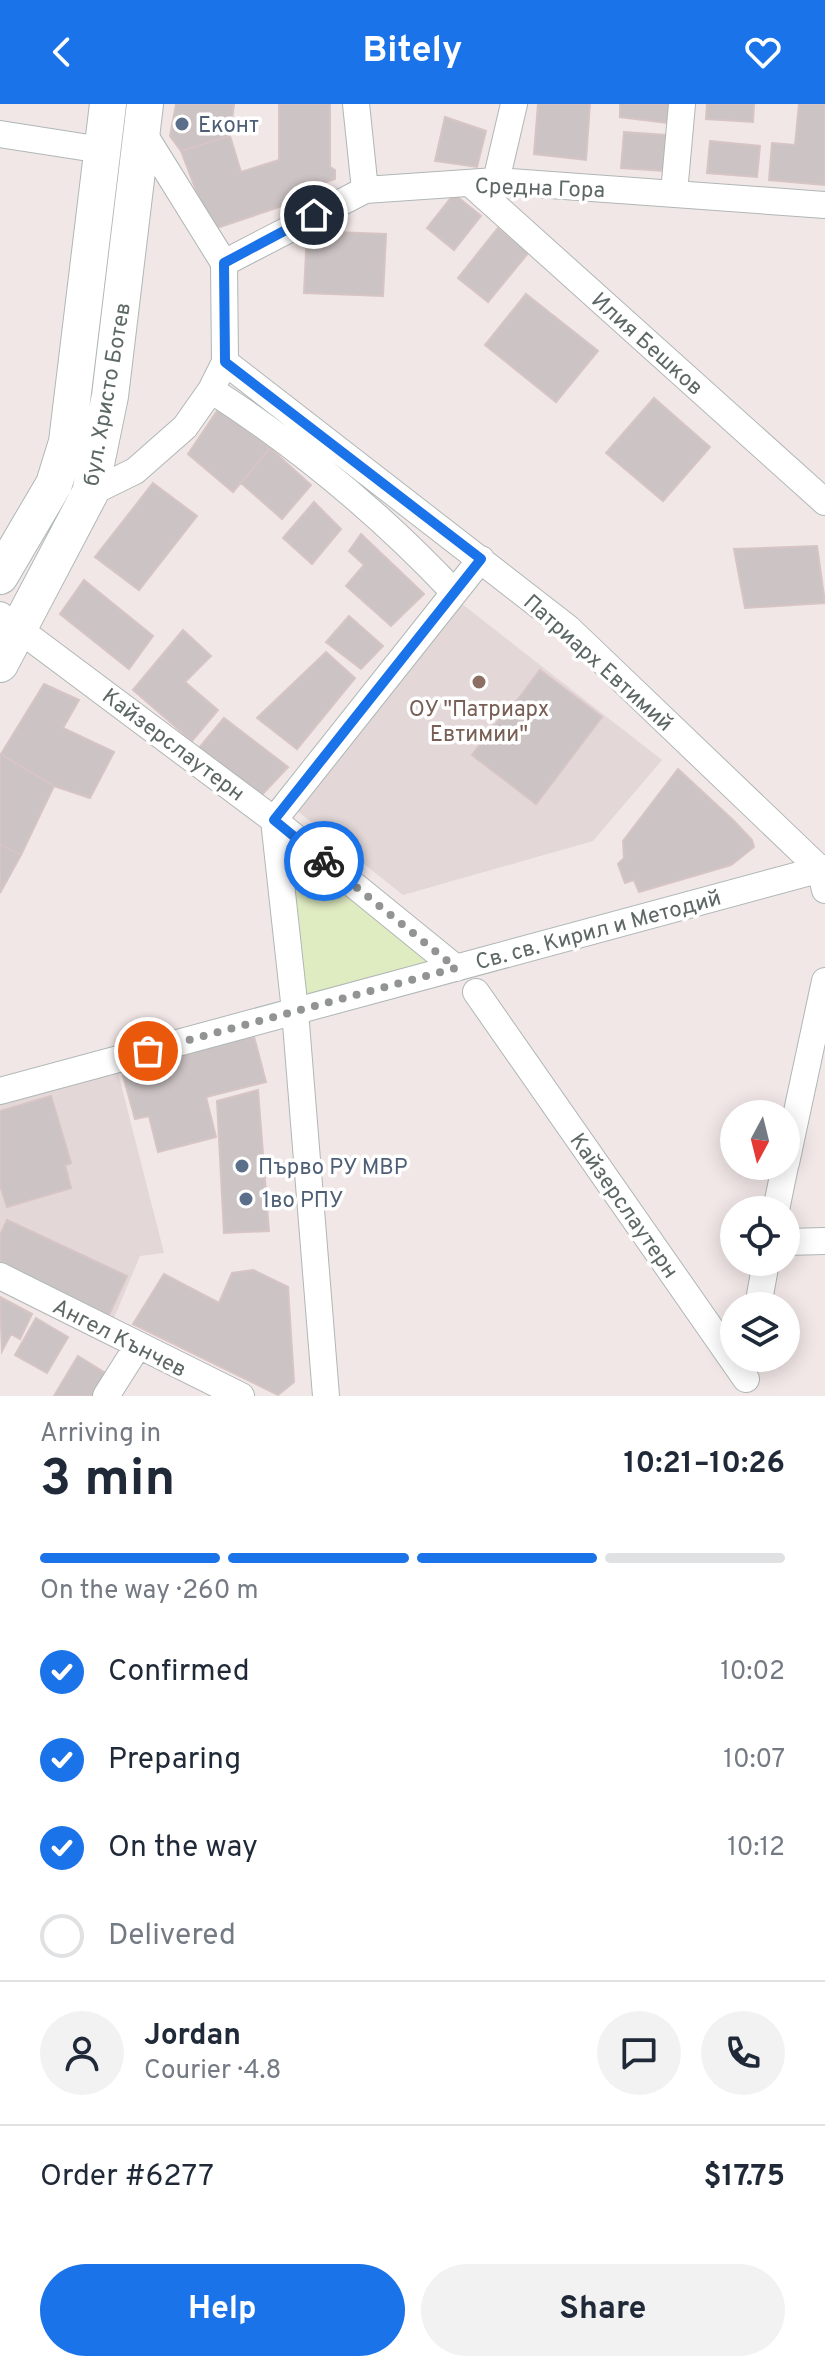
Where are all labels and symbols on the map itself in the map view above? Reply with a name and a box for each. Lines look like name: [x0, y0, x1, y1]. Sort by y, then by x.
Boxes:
place label: Еконт: [198, 113, 259, 140]
marker: Еконт: [173, 115, 191, 133]
street label: Средна Гора: [474, 174, 606, 205]
pin: [280, 181, 348, 249]
street label: Илия Бешков: [585, 288, 708, 402]
street label: бул. Христо Ботев: [79, 301, 138, 488]
street label: Патриарх Евтимий: [517, 590, 678, 738]
marker: ОУ "Патриарх Евтимии": [470, 673, 488, 691]
street label: Кайзерслаутерн: [96, 684, 249, 808]
place label: ОУ "Патриарх Евтимии": [409, 697, 549, 749]
courier: [284, 821, 364, 901]
street label: Св. св. Кирил и Методий: [473, 886, 724, 977]
pin: [114, 1017, 182, 1085]
north arrow: [720, 1100, 800, 1180]
street label: Кайзерслаутерн: [563, 1128, 683, 1284]
place label: Първо РУ МВР: [258, 1155, 408, 1182]
marker: Първо РУ МВР: [233, 1157, 251, 1175]
place label: 1во РПУ: [262, 1188, 343, 1215]
marker: 1во РПУ: [237, 1190, 255, 1208]
street label: Ангел Кънчев: [48, 1294, 190, 1384]

